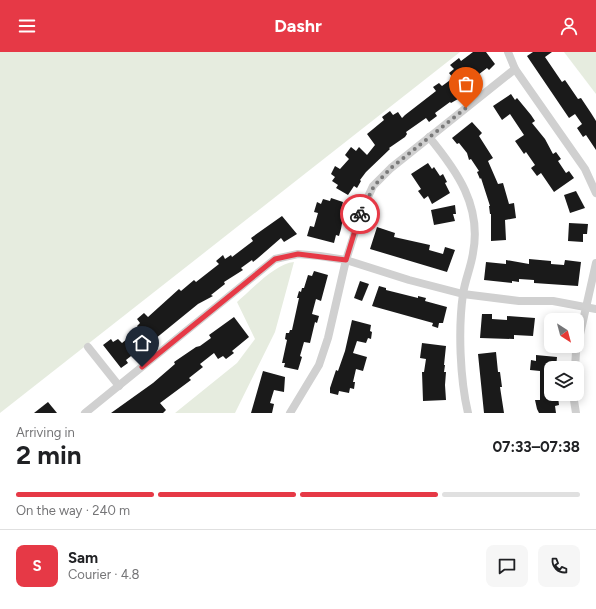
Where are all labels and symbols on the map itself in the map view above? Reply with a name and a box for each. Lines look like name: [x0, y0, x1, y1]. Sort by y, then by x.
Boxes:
pin: [449, 67, 483, 108]
courier: [340, 194, 380, 234]
north arrow: [544, 313, 584, 353]
pin: [125, 326, 159, 367]

